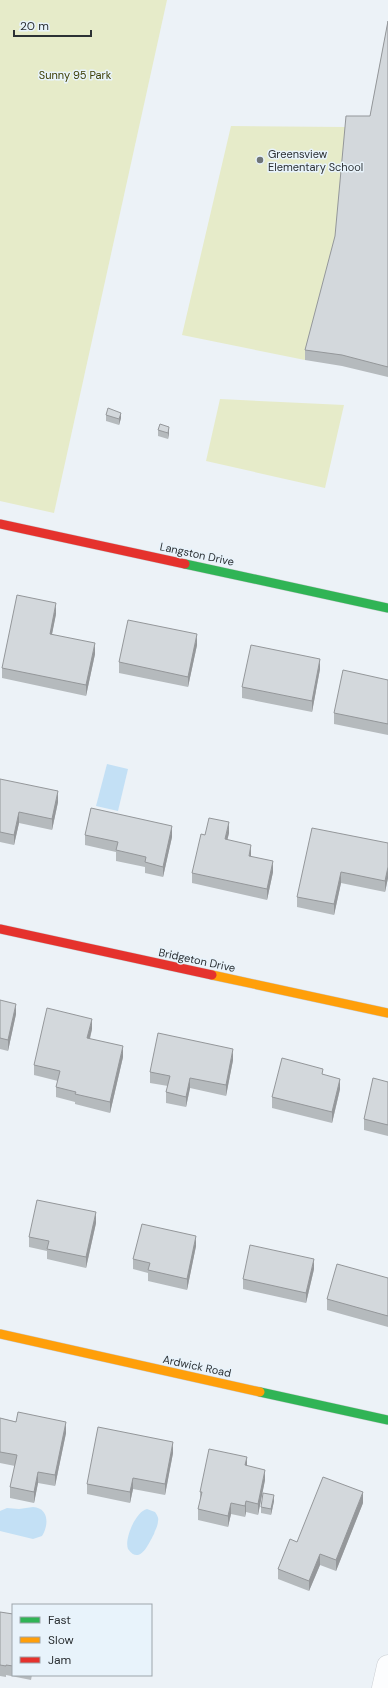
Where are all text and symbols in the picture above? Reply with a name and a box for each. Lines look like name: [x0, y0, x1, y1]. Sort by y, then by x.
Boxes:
scale bar: [14, 12, 91, 38]
text: 20 m: [20, 18, 49, 34]
park label: Sunny 95 Park: [39, 68, 112, 82]
place label: Greensview Elementary School: [268, 147, 363, 174]
marker: Greensview Elementary School: [255, 155, 265, 165]
street label: Langston Drive: [159, 539, 235, 569]
street label: Bridgeton Drive: [157, 945, 237, 975]
street label: Ardwick Road: [162, 1352, 233, 1380]
legend: [12, 1604, 152, 1676]
text: Fast: [48, 1612, 71, 1628]
text: Slow: [48, 1632, 74, 1648]
text: Jam: [48, 1652, 71, 1668]

